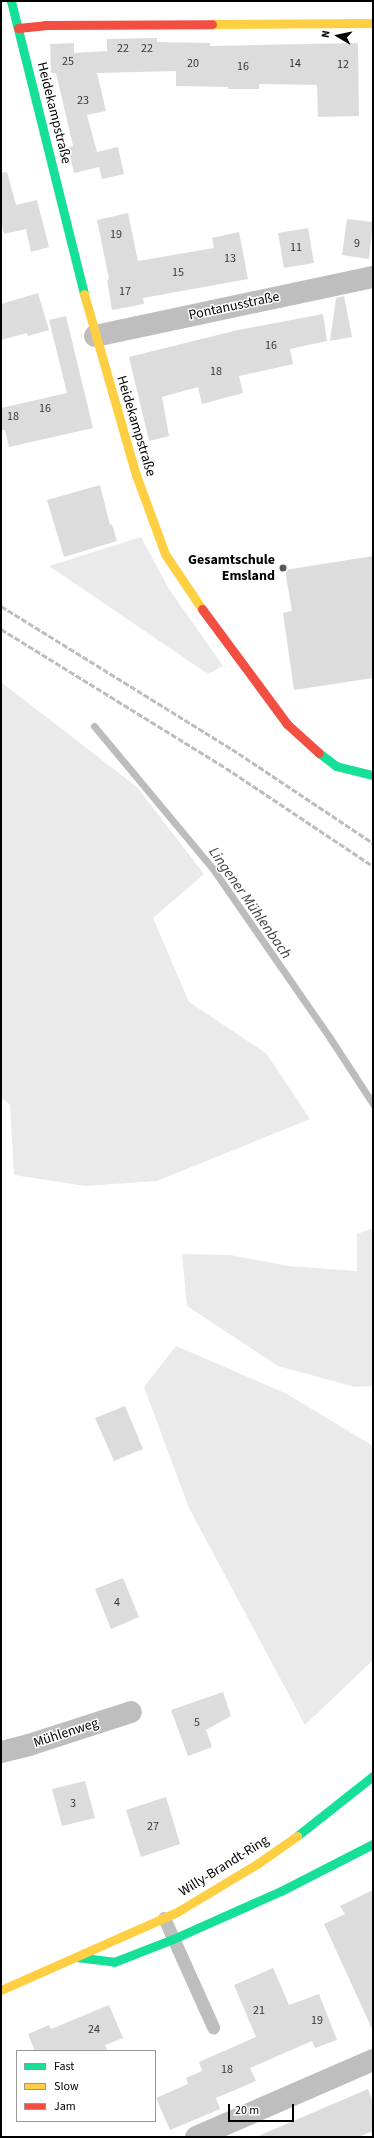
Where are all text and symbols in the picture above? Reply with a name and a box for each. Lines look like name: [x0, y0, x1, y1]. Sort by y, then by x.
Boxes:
north arrow: [318, 16, 358, 56]
text: N: [318, 29, 334, 39]
house number: 22: [117, 42, 129, 56]
house number: 22: [141, 42, 153, 56]
house number: 25: [62, 55, 74, 69]
house number: 20: [187, 57, 199, 71]
house number: 14: [289, 57, 301, 71]
house number: 12: [337, 58, 349, 72]
street label: Heidekampstraße: [33, 60, 75, 166]
house number: 16: [237, 60, 249, 74]
house number: 23: [77, 94, 89, 108]
house number: 19: [110, 228, 122, 242]
house number: 9: [354, 237, 360, 251]
house number: 11: [290, 241, 302, 255]
house number: 13: [224, 252, 236, 266]
house number: 15: [172, 266, 184, 280]
house number: 17: [119, 285, 131, 299]
street label: Pontanusstraße: [187, 288, 281, 324]
house number: 16: [265, 339, 277, 353]
house number: 18: [210, 365, 222, 379]
street label: Heidekampstraße: [113, 374, 159, 478]
house number: 16: [39, 402, 51, 416]
house number: 18: [7, 410, 19, 424]
place label: Gesamtschule Emsland: [188, 552, 275, 584]
marker: Gesamtschule Emsland: [278, 563, 288, 573]
water label: Lingener Mühlenbach: [205, 844, 295, 962]
house number: 4: [114, 1596, 120, 1610]
street label: Mühlenweg: [31, 1715, 101, 1751]
house number: 5: [194, 1716, 200, 1730]
house number: 3: [70, 1797, 76, 1811]
house number: 27: [147, 1820, 159, 1834]
street label: Willy-Brandt-Ring: [176, 1832, 272, 1900]
house number: 21: [253, 2004, 265, 2018]
house number: 19: [311, 2014, 323, 2028]
house number: 24: [88, 2023, 100, 2037]
legend: [16, 2050, 156, 2122]
text: Fast: [54, 2058, 74, 2075]
house number: 18: [221, 2063, 233, 2077]
text: Slow: [54, 2078, 79, 2095]
scale bar: [230, 2096, 296, 2122]
text: Jam: [54, 2098, 76, 2115]
text: 20 m: [235, 2102, 259, 2119]

